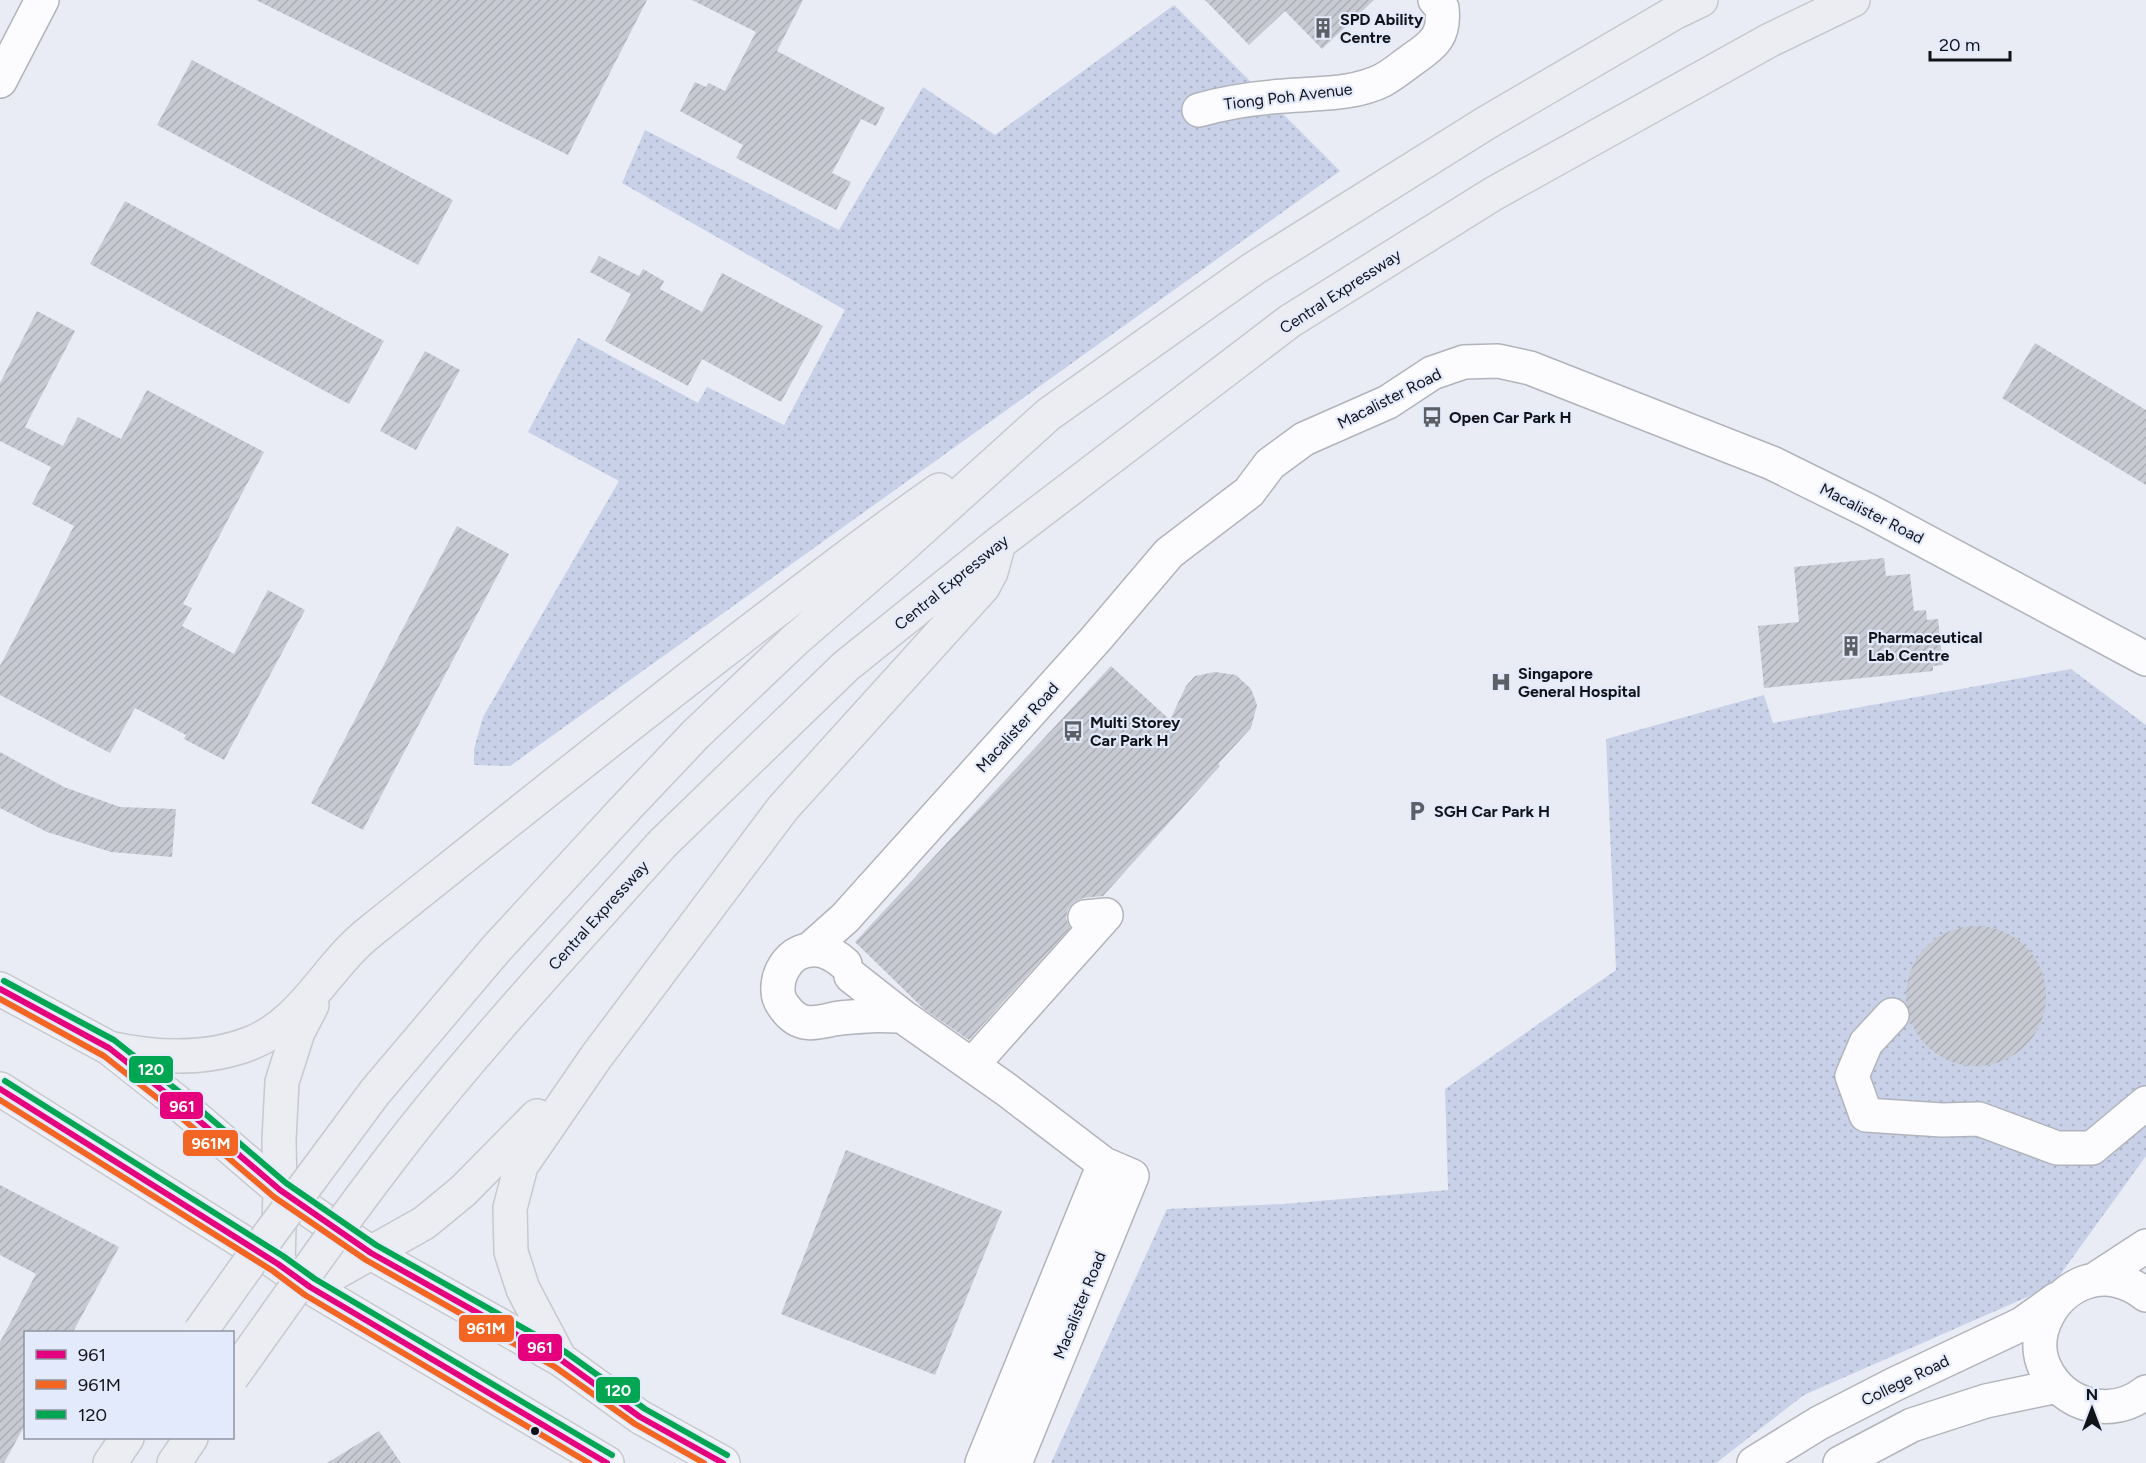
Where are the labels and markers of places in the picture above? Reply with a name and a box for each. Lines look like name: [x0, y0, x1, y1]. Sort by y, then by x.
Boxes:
place label: SPD Ability Centre: [1340, 10, 1424, 47]
building icon: SPD Ability Centre: [1311, 16, 1335, 40]
bus stop icon: Open Car Park H: [1420, 405, 1444, 429]
place label: Open Car Park H: [1449, 408, 1571, 427]
place label: Pharmaceutical Lab Centre: [1868, 628, 1982, 665]
building icon: Pharmaceutical Lab Centre: [1839, 634, 1863, 658]
place label: Singapore General Hospital: [1518, 664, 1640, 701]
hospital icon: Singapore General Hospital: [1489, 670, 1513, 694]
place label: Multi Storey Car Park H: [1090, 713, 1181, 750]
bus stop icon: Multi Storey Car Park H: [1061, 719, 1085, 743]
parking icon: SGH Car Park H: [1405, 799, 1429, 823]
place label: SGH Car Park H: [1434, 802, 1550, 821]
unlabelled marker: [529, 1425, 541, 1437]

